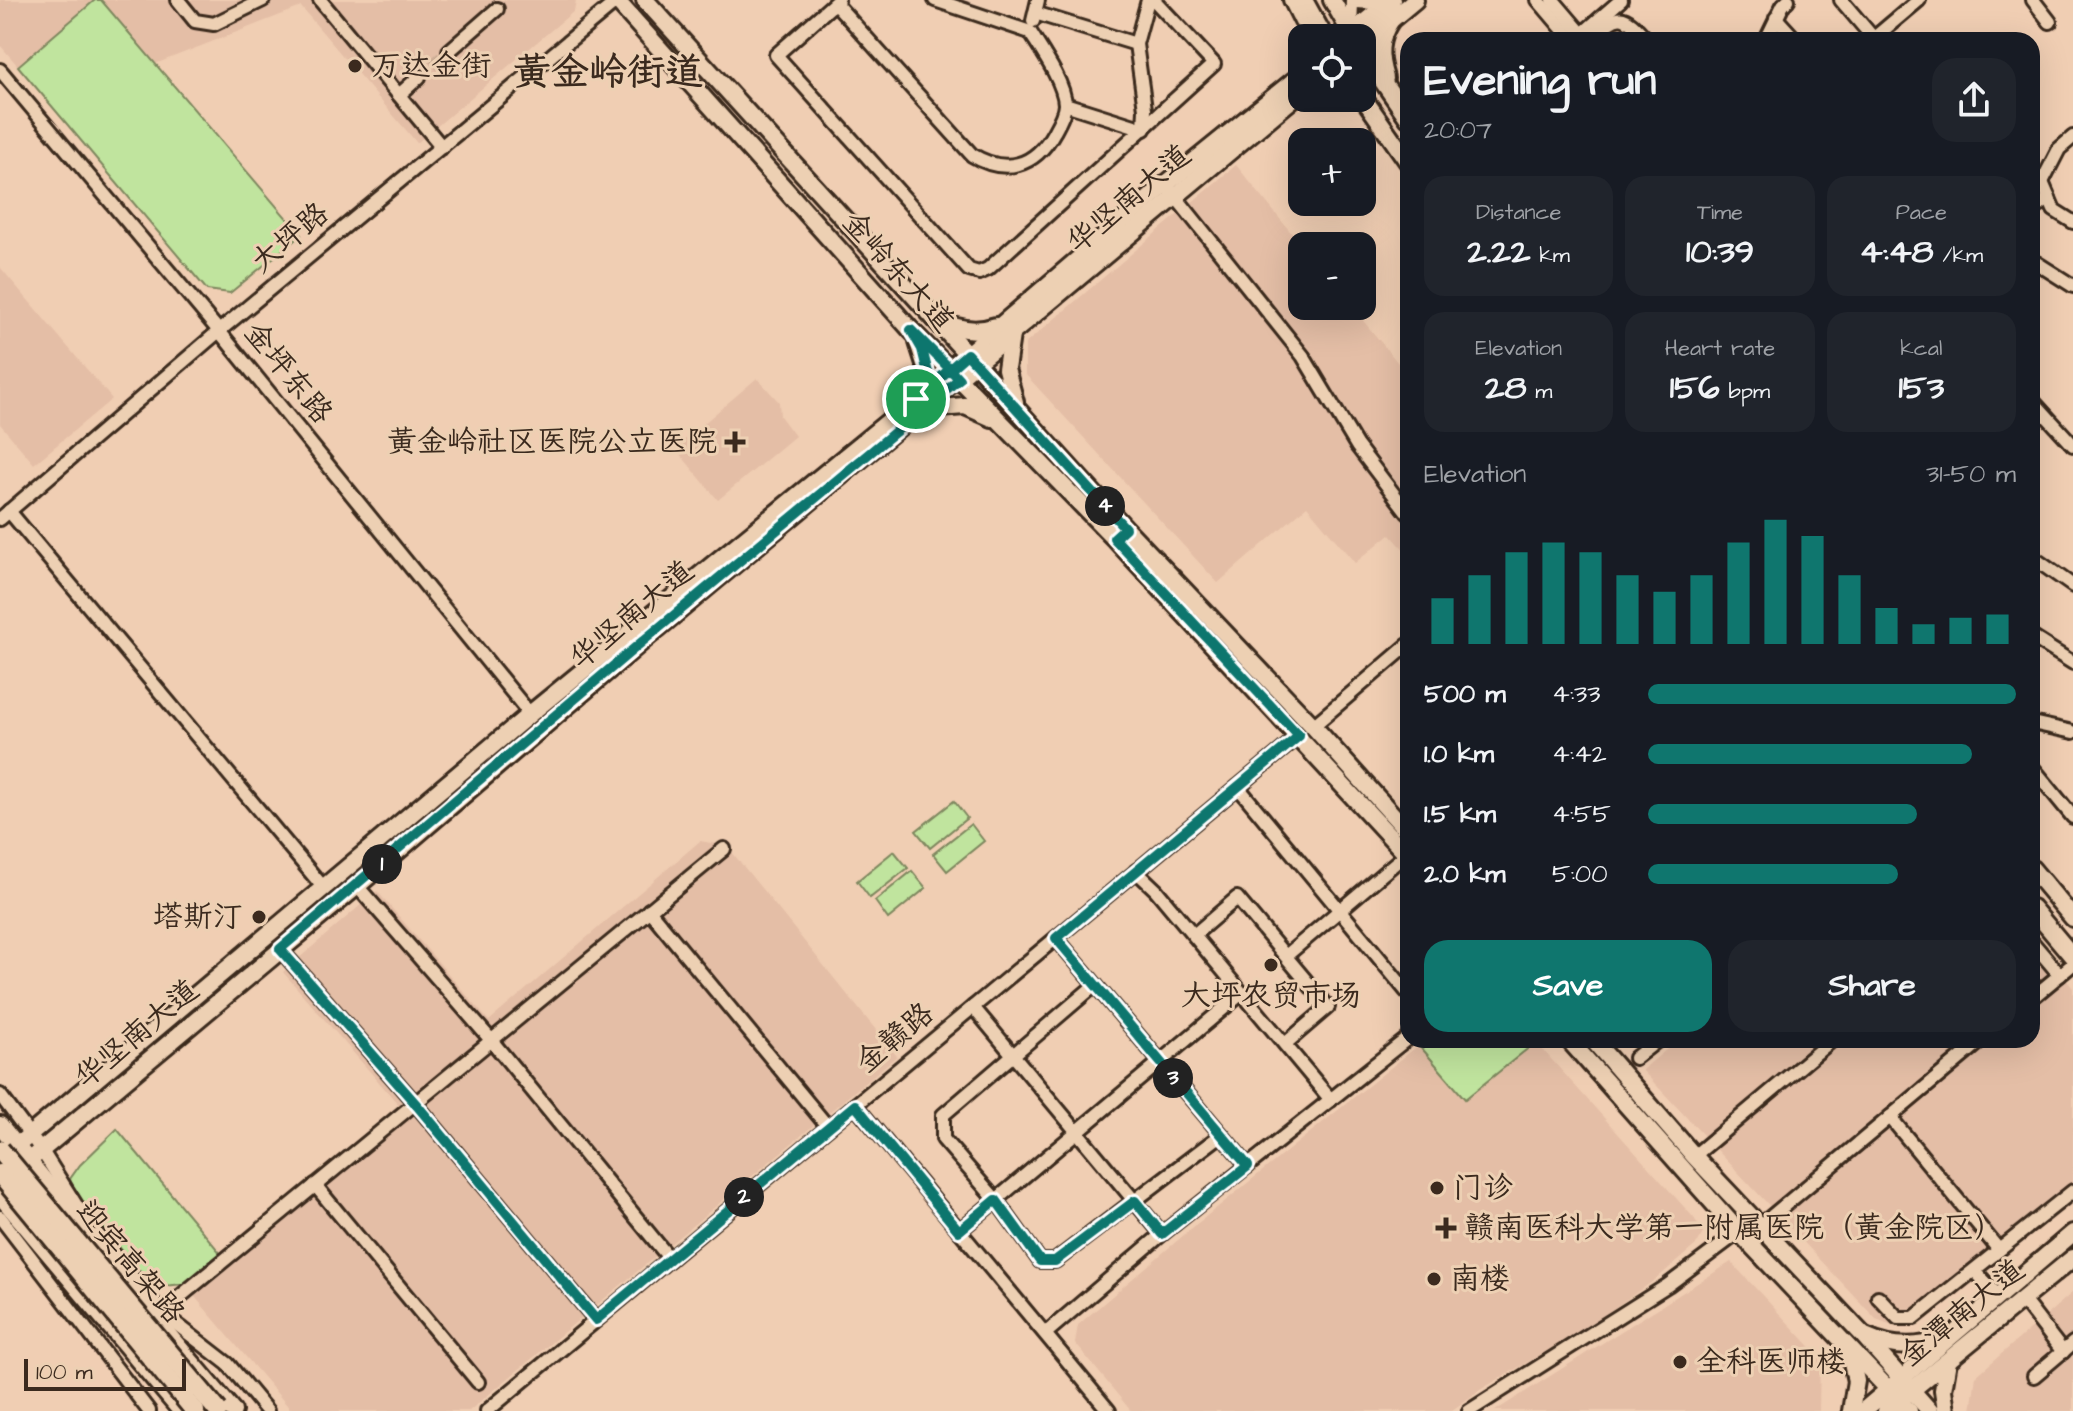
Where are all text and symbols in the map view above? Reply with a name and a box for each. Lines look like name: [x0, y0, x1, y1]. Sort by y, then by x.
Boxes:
map controls: [1288, 24, 1376, 320]
button: locate: [1288, 24, 1376, 112]
place label: 万达金街: [371, 45, 491, 87]
district label: 黄金岭街道: [513, 47, 703, 99]
text: Evening run: [1424, 51, 1656, 112]
marker: 万达金街: [346, 57, 364, 75]
button: share: [1932, 58, 2016, 142]
text: 20:07: [1424, 112, 1492, 148]
button: +: [1288, 128, 1376, 216]
street label: 华坚南大道: [1058, 135, 1200, 263]
street label: 大坪路: [242, 193, 338, 283]
text: Distance: [1476, 197, 1561, 228]
text: Time: [1697, 197, 1743, 228]
text: Pace: [1896, 197, 1947, 228]
street label: 金岭东大道: [832, 202, 964, 342]
text: 2.22: [1467, 228, 1531, 276]
text: 10:39: [1686, 228, 1754, 276]
text: 4:48: [1860, 228, 1934, 276]
button: −: [1288, 232, 1376, 320]
text: km: [1531, 240, 1570, 271]
text: /km: [1934, 240, 1983, 271]
street label: 金坪东路: [234, 313, 342, 433]
text: Elevation: [1475, 333, 1562, 364]
text: Heart rate: [1665, 333, 1775, 364]
text: kcal: [1900, 333, 1942, 364]
text: 28: [1485, 364, 1526, 412]
text: 156: [1670, 364, 1720, 412]
text: 153: [1898, 364, 1944, 412]
pin: [882, 365, 950, 433]
text: m: [1526, 376, 1552, 407]
text: bpm: [1720, 376, 1770, 407]
icon: arrive: [894, 377, 938, 421]
place label: 黄金岭社区医院公立医院: [387, 421, 717, 463]
marker: 黄金岭社区医院公立医院: [724, 431, 746, 453]
text: Elevation: [1424, 456, 1526, 492]
text: 31–50 m: [1926, 456, 2016, 492]
pin: 4: [1085, 486, 1125, 526]
text: 4: [1098, 490, 1112, 521]
street label: 华坚南大道: [561, 551, 703, 679]
text: 500 m: [1424, 676, 1506, 712]
text: 4:33: [1552, 676, 1601, 712]
text: 1.0 km: [1424, 736, 1494, 772]
text: 4:42: [1552, 736, 1607, 772]
text: 1.5 km: [1424, 796, 1496, 832]
text: 4:55: [1552, 796, 1611, 832]
pin: 1: [362, 844, 402, 884]
text: 1: [381, 848, 383, 879]
text: 2.0 km: [1424, 856, 1506, 892]
text: 5:00: [1552, 856, 1608, 892]
place label: 塔斯汀: [153, 896, 243, 938]
marker: 塔斯汀: [250, 908, 268, 926]
button: Save: [1424, 940, 1712, 1032]
button: Share: [1728, 940, 2016, 1032]
marker: 大坪农贸市场: [1262, 956, 1280, 974]
street label: 华坚南大道: [66, 970, 208, 1098]
place label: 大坪农贸市场: [1181, 975, 1361, 1017]
street label: 金赣路: [847, 993, 943, 1083]
pin: 3: [1153, 1058, 1193, 1098]
text: 3: [1167, 1062, 1179, 1093]
place label: 门诊: [1453, 1167, 1513, 1209]
pin: 2: [724, 1177, 764, 1217]
marker: 门诊: [1428, 1179, 1446, 1197]
text: 2: [738, 1181, 750, 1212]
street label: 迎宾高架路: [66, 1191, 194, 1333]
place label: 赣南医科大学第一附属医院（黄金院区）: [1464, 1207, 2004, 1249]
marker: 赣南医科大学第一附属医院（黄金院区）: [1435, 1217, 1457, 1239]
street label: 金潭南大道: [1890, 1249, 2034, 1377]
place label: 南楼: [1450, 1258, 1510, 1300]
marker: 南楼: [1425, 1270, 1443, 1288]
place label: 全科医师楼: [1696, 1341, 1846, 1383]
marker: 全科医师楼: [1671, 1353, 1689, 1371]
scale bar: [24, 1355, 186, 1391]
text: 100 m: [36, 1357, 93, 1388]

